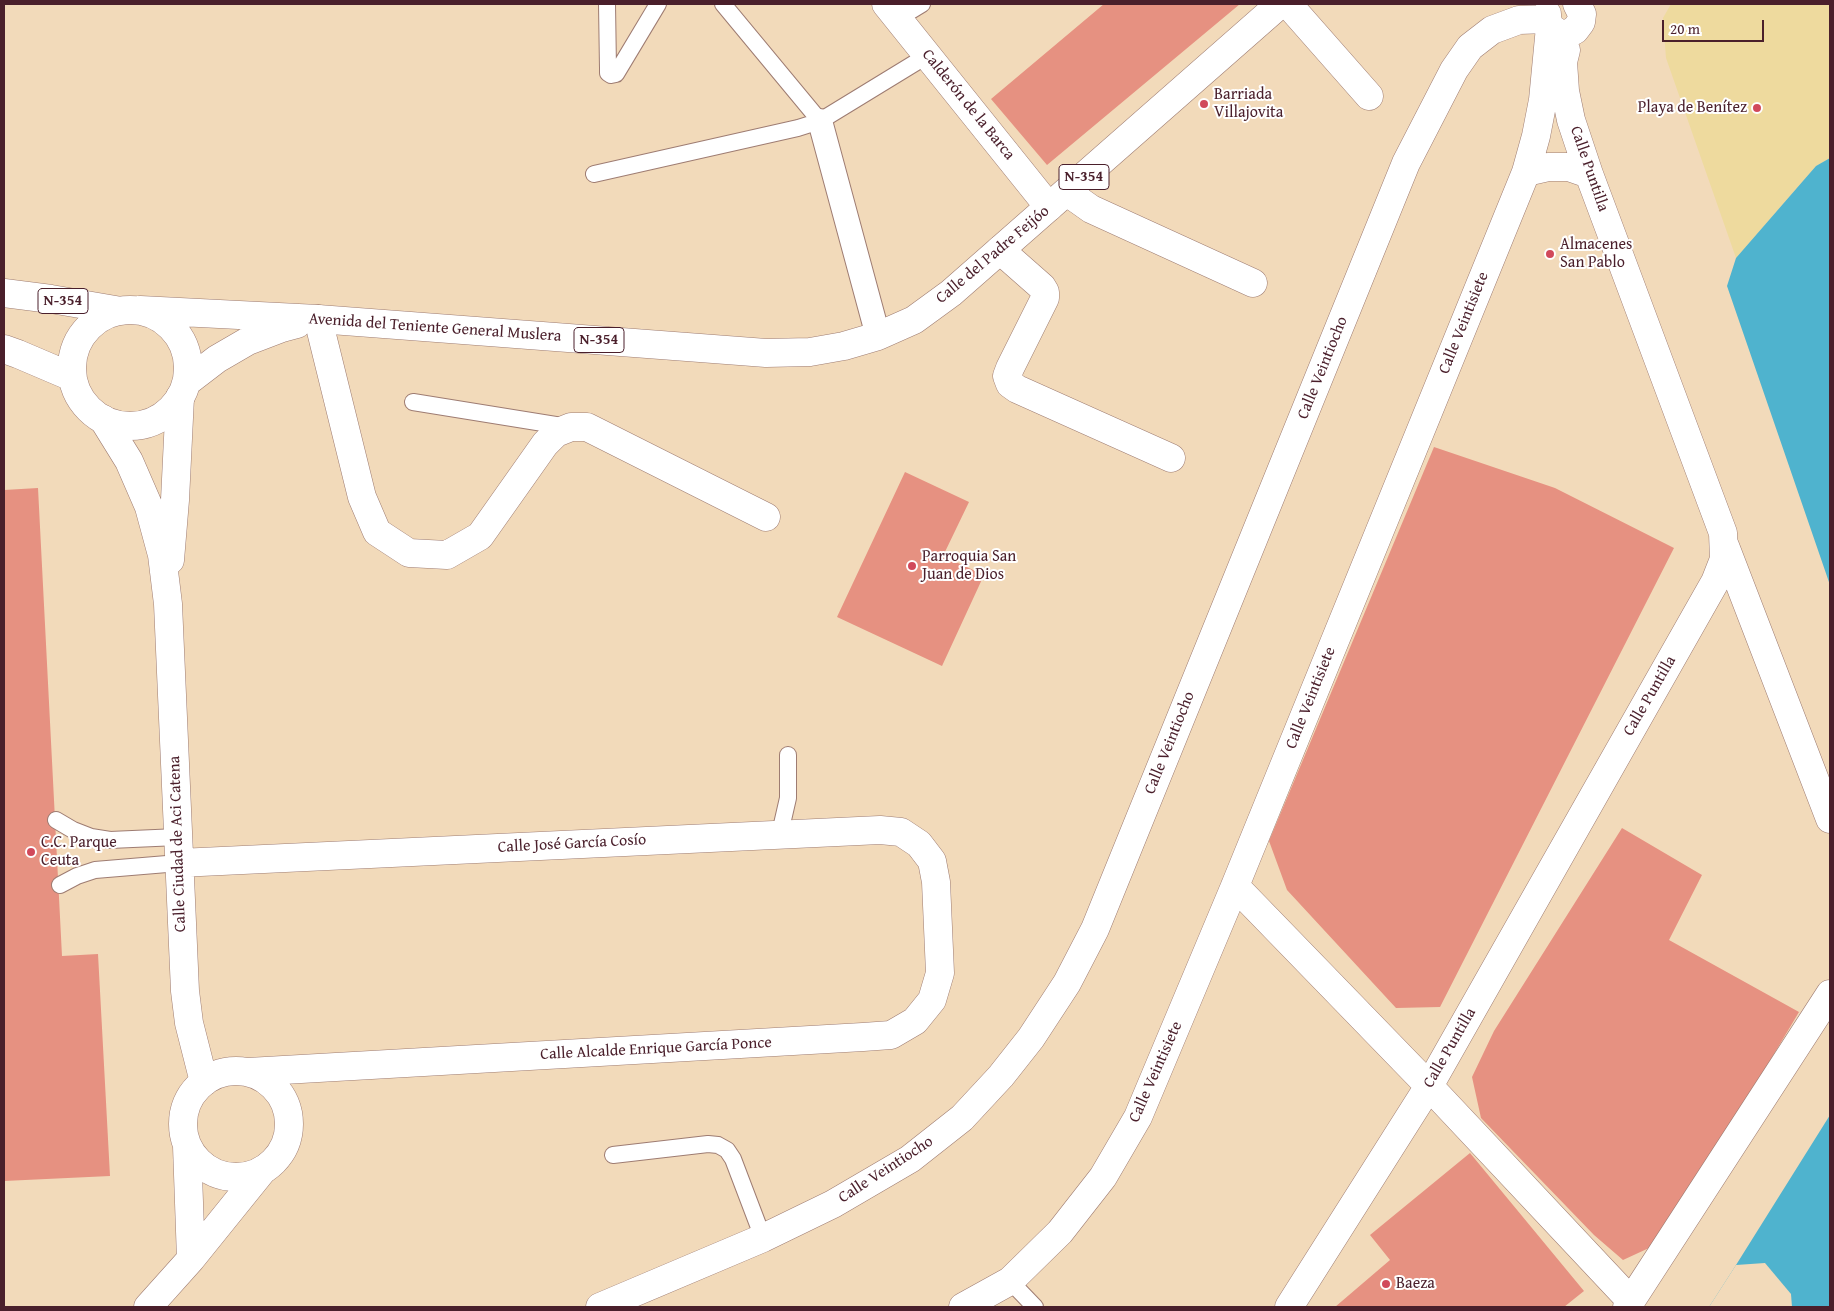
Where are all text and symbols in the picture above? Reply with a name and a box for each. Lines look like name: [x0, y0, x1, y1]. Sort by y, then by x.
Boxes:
scale bar: [1664, 10, 1766, 42]
text: 20 m: [1670, 18, 1700, 39]
street label: Calderón de la Barca: [917, 46, 1019, 164]
place label: Barriada Villajovita: [1214, 85, 1283, 123]
marker: Barriada Villajovita: [1198, 98, 1210, 110]
place label: Playa de Benítez: [1638, 98, 1747, 118]
marker: Playa de Benítez: [1751, 102, 1763, 114]
street label: Calle Puntilla: [1565, 124, 1613, 214]
road number: N-354: [1059, 164, 1109, 190]
street label: Calle del Padre Feijóo: [932, 202, 1054, 308]
place label: Almacenes San Pablo: [1560, 235, 1632, 273]
marker: Almacenes San Pablo: [1544, 248, 1556, 260]
street label: Calle Veintisiete: [1435, 269, 1493, 377]
road number: N-354: [38, 288, 88, 314]
street label: Avenida del Teniente General Muslera: [308, 310, 562, 346]
street label: Calle Veintiocho: [1294, 314, 1352, 422]
road number: N-354: [574, 328, 624, 352]
place label: Parroquia San Juan de Dios: [922, 547, 1016, 585]
marker: Parroquia San Juan de Dios: [906, 560, 918, 572]
street label: Calle Veintisiete: [1282, 644, 1340, 752]
street label: Calle Puntilla: [1619, 653, 1681, 739]
street label: Calle Veintiocho: [1141, 689, 1199, 797]
street label: Calle Ciudad de Aci Catena: [165, 755, 191, 933]
street label: Calle José García Cosío: [497, 831, 647, 857]
place label: C.C. Parque Ceuta: [41, 833, 117, 871]
marker: C.C. Parque Ceuta: [25, 846, 37, 858]
street label: Calle Puntilla: [1419, 1005, 1481, 1091]
street label: Calle Veintisiete: [1125, 1019, 1187, 1125]
street label: Calle Alcalde Enrique García Ponce: [540, 1033, 772, 1065]
street label: Calle Veintiocho: [835, 1132, 937, 1208]
place label: Baeza: [1396, 1274, 1435, 1294]
marker: Baeza: [1380, 1278, 1392, 1290]

